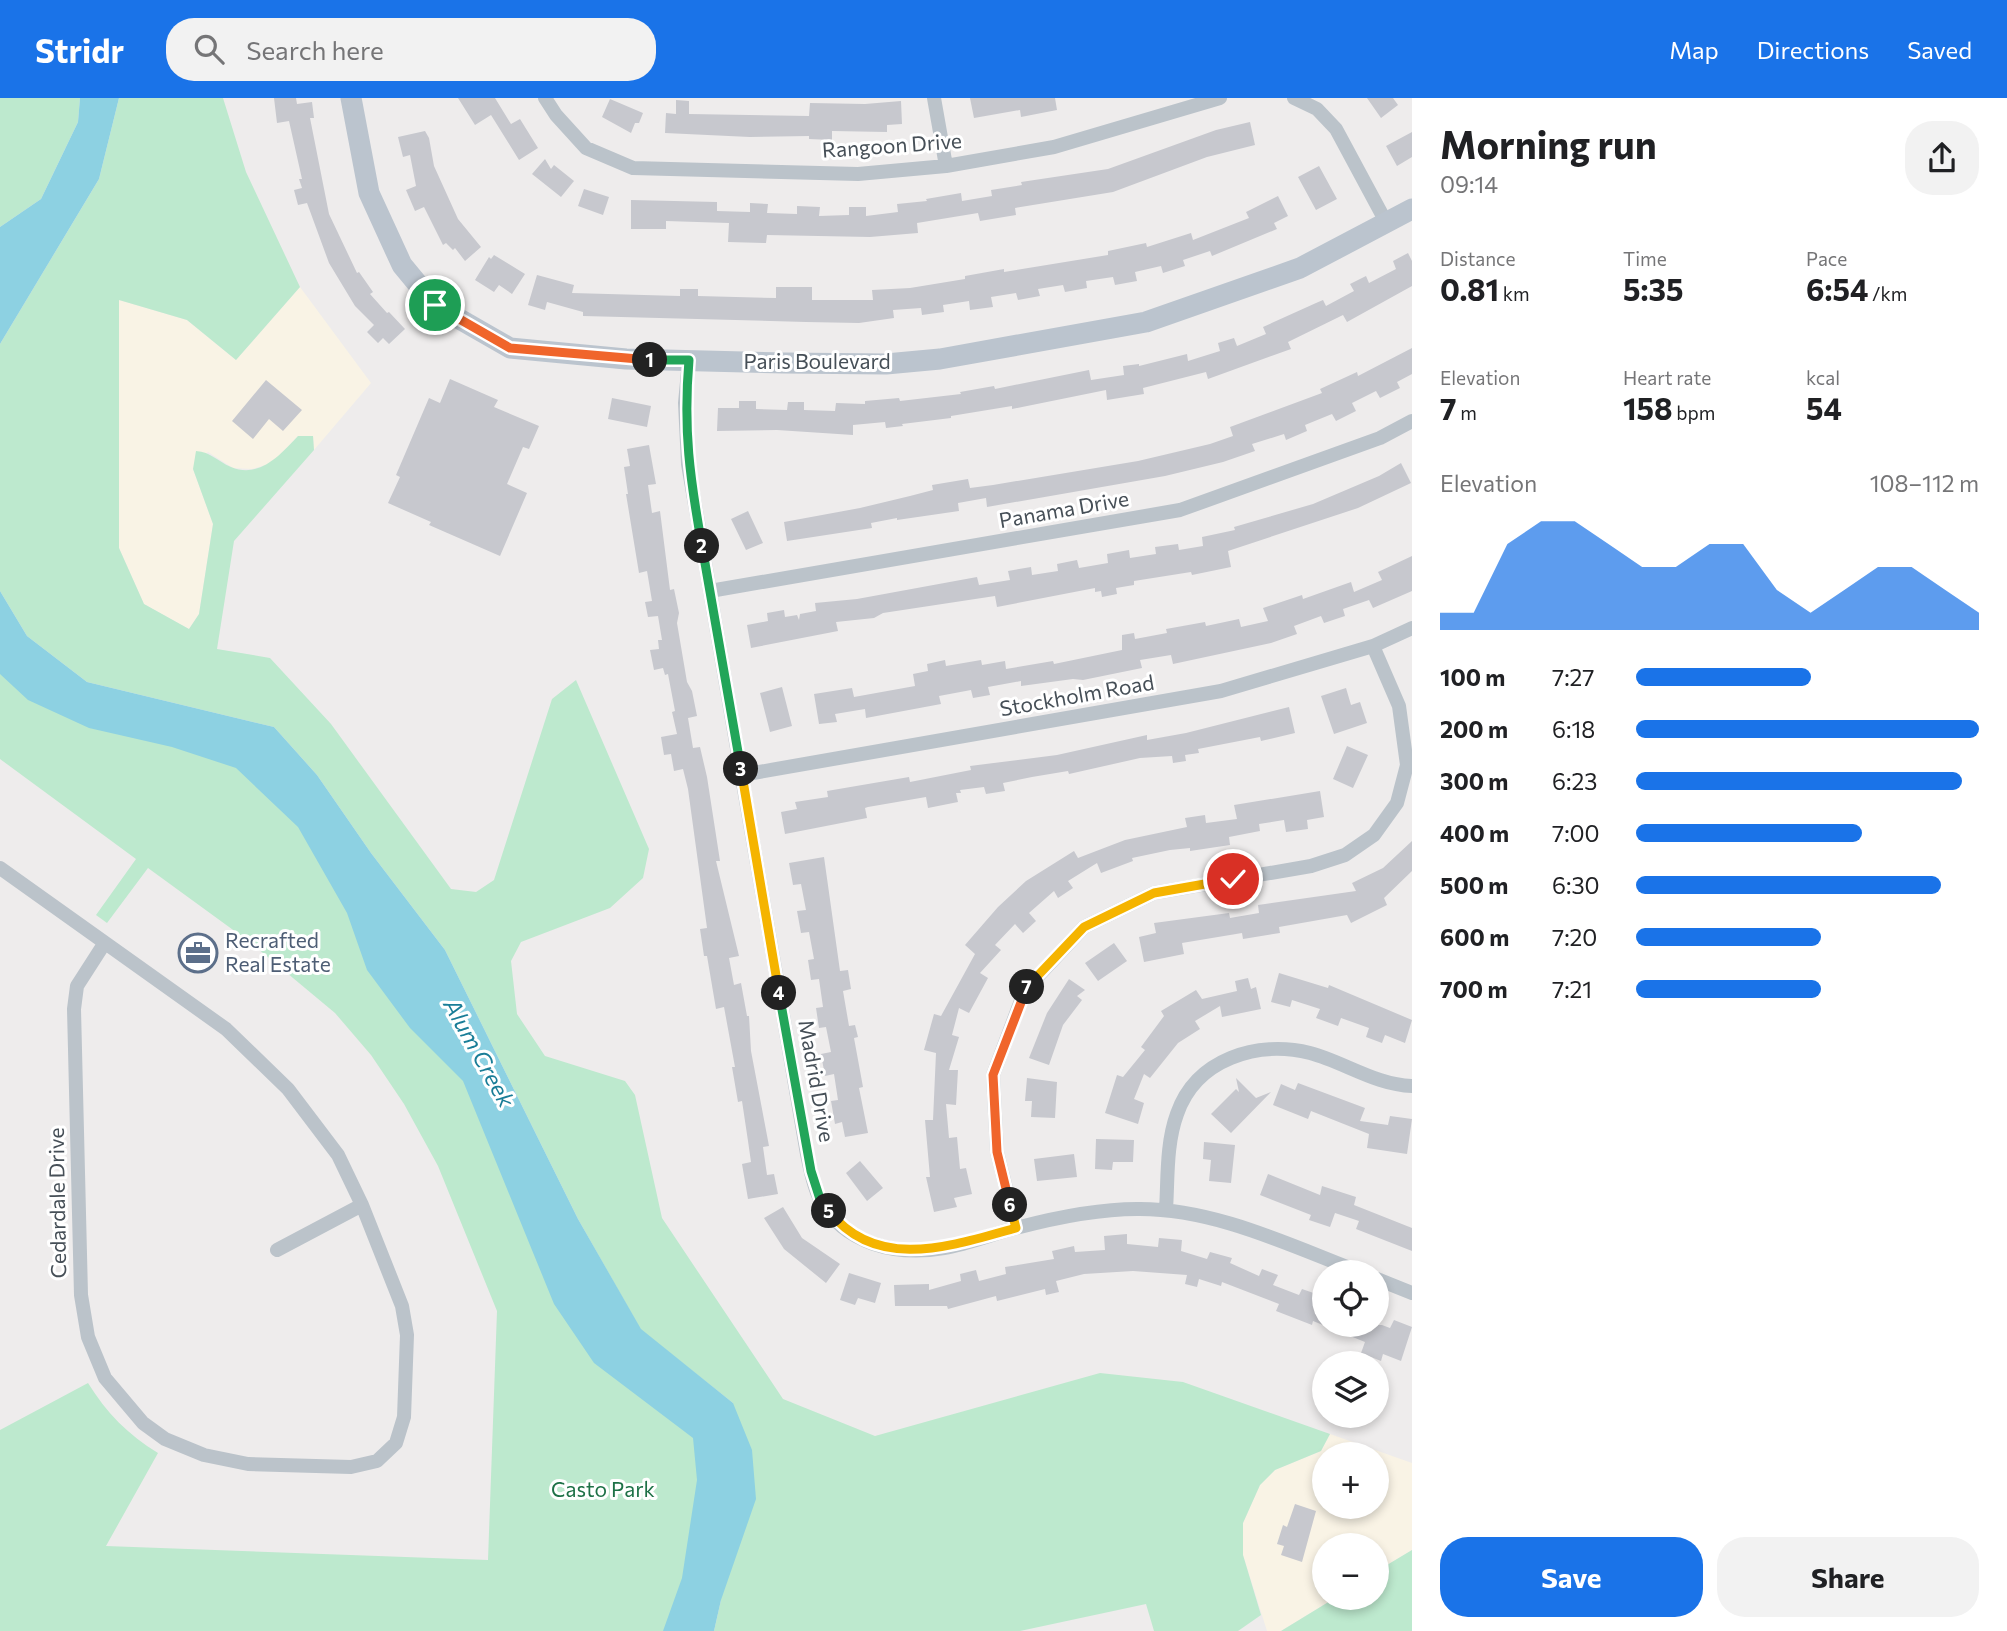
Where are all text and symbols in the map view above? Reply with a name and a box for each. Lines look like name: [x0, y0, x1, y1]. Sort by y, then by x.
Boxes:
search box: [166, 18, 656, 81]
text: Stridr: [35, 29, 124, 70]
icon: search: [190, 30, 228, 68]
text: Search here: [246, 34, 384, 65]
text: Map: [1669, 35, 1719, 64]
text: Directions: [1757, 35, 1869, 64]
text: Saved: [1907, 35, 1972, 64]
text: Morning run: [1440, 120, 1657, 167]
button: share: [1905, 121, 1979, 195]
street label: Rangoon Drive: [821, 127, 963, 162]
text: 09:14: [1440, 170, 1498, 198]
text: Distance: [1440, 247, 1516, 270]
text: Time: [1623, 247, 1667, 270]
text: Pace: [1806, 247, 1847, 270]
text: 0.81: [1440, 270, 1499, 307]
text: 5:35: [1623, 270, 1683, 307]
text: 6:54: [1806, 270, 1868, 307]
pin: [405, 275, 465, 335]
text: km: [1499, 282, 1530, 305]
text: /km: [1868, 282, 1907, 305]
icon: arrive: [416, 286, 454, 324]
pin: 1: [632, 342, 668, 378]
text: 1: [645, 348, 654, 371]
street label: Paris Boulevard: [743, 348, 891, 373]
text: Elevation: [1440, 366, 1520, 389]
text: Heart rate: [1623, 366, 1711, 389]
text: kcal: [1806, 366, 1840, 389]
text: 7: [1440, 389, 1457, 426]
text: 158: [1623, 389, 1673, 426]
text: 54: [1806, 389, 1842, 426]
text: m: [1457, 401, 1477, 424]
text: bpm: [1673, 401, 1715, 424]
text: Elevation: [1440, 469, 1537, 497]
text: 108–112 m: [1870, 469, 1979, 497]
street label: Panama Drive: [997, 485, 1131, 532]
pin: 2: [684, 528, 720, 564]
text: 2: [696, 534, 707, 557]
text: 100 m: [1440, 663, 1505, 691]
text: 7:27: [1552, 663, 1594, 691]
street label: Stockholm Road: [998, 669, 1156, 720]
text: 200 m: [1440, 715, 1508, 743]
text: 6:18: [1552, 715, 1595, 743]
pin: 3: [724, 752, 758, 786]
text: 3: [735, 757, 746, 780]
text: 300 m: [1440, 767, 1508, 795]
text: 6:23: [1552, 767, 1597, 795]
text: 400 m: [1440, 819, 1509, 847]
text: 7:00: [1552, 819, 1600, 847]
pin: [1203, 849, 1263, 909]
icon: check: [1214, 860, 1252, 898]
text: 500 m: [1440, 871, 1508, 899]
text: 6:30: [1552, 871, 1600, 899]
text: 600 m: [1440, 923, 1509, 951]
text: 7:20: [1552, 923, 1597, 951]
place label: Recrafted Real Estate: [225, 927, 331, 976]
office icon: Recrafted Real Estate: [177, 932, 219, 974]
pin: 7: [1010, 970, 1044, 1004]
text: 7: [1021, 975, 1032, 998]
text: 700 m: [1440, 975, 1508, 1003]
text: 7:21: [1552, 975, 1592, 1003]
pin: 4: [762, 976, 796, 1010]
text: 4: [773, 981, 784, 1004]
water label: Alum Creek: [438, 992, 522, 1112]
street label: Madrid Drive: [794, 1018, 841, 1144]
street label: Cedardale Drive: [43, 1127, 70, 1279]
pin: 6: [992, 1188, 1028, 1222]
text: 6: [1004, 1193, 1015, 1216]
pin: 5: [812, 1194, 846, 1228]
text: 5: [823, 1199, 834, 1222]
map controls: [1312, 1260, 1389, 1610]
button: locate: [1312, 1260, 1389, 1337]
button: layers: [1312, 1351, 1389, 1428]
button: +: [1312, 1442, 1389, 1519]
park label: Casto Park: [551, 1476, 655, 1501]
button: −: [1312, 1533, 1389, 1610]
button: Save: [1440, 1537, 1703, 1617]
button: Share: [1717, 1537, 1979, 1617]

